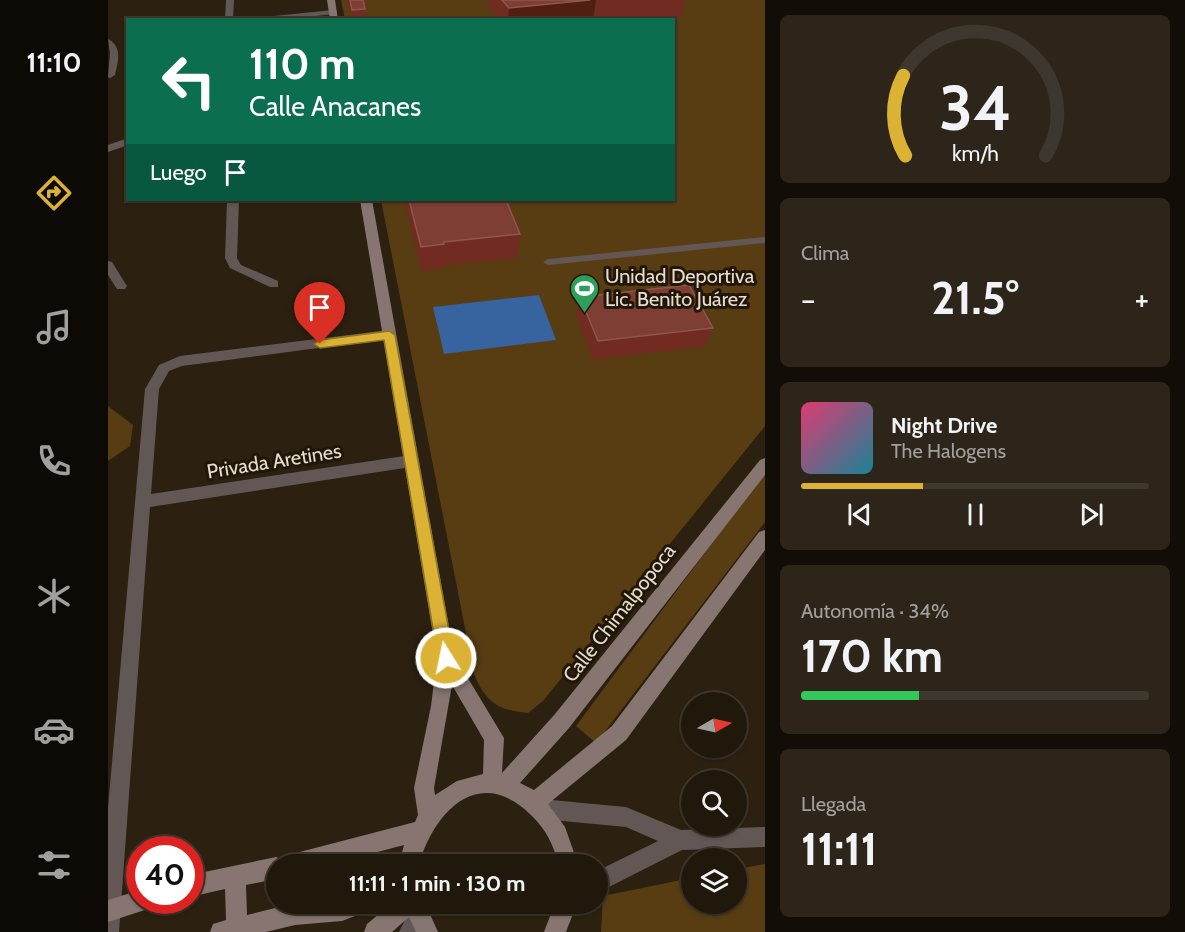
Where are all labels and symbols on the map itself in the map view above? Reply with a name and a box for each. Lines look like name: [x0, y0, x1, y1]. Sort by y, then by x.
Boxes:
place label: Unidad Deportiva Lic. Benito Juárez: [605, 264, 755, 311]
sports icon: Unidad Deportiva Lic. Benito Juárez: [568, 272, 600, 314]
pin: [294, 282, 345, 344]
street label: Privada Aretines: [205, 439, 343, 483]
street label: Calle Chimalpopoca: [558, 539, 680, 687]
position arrow: [414, 626, 478, 690]
north arrow: [681, 692, 747, 758]
speed limit sign: 40: [126, 836, 204, 914]

